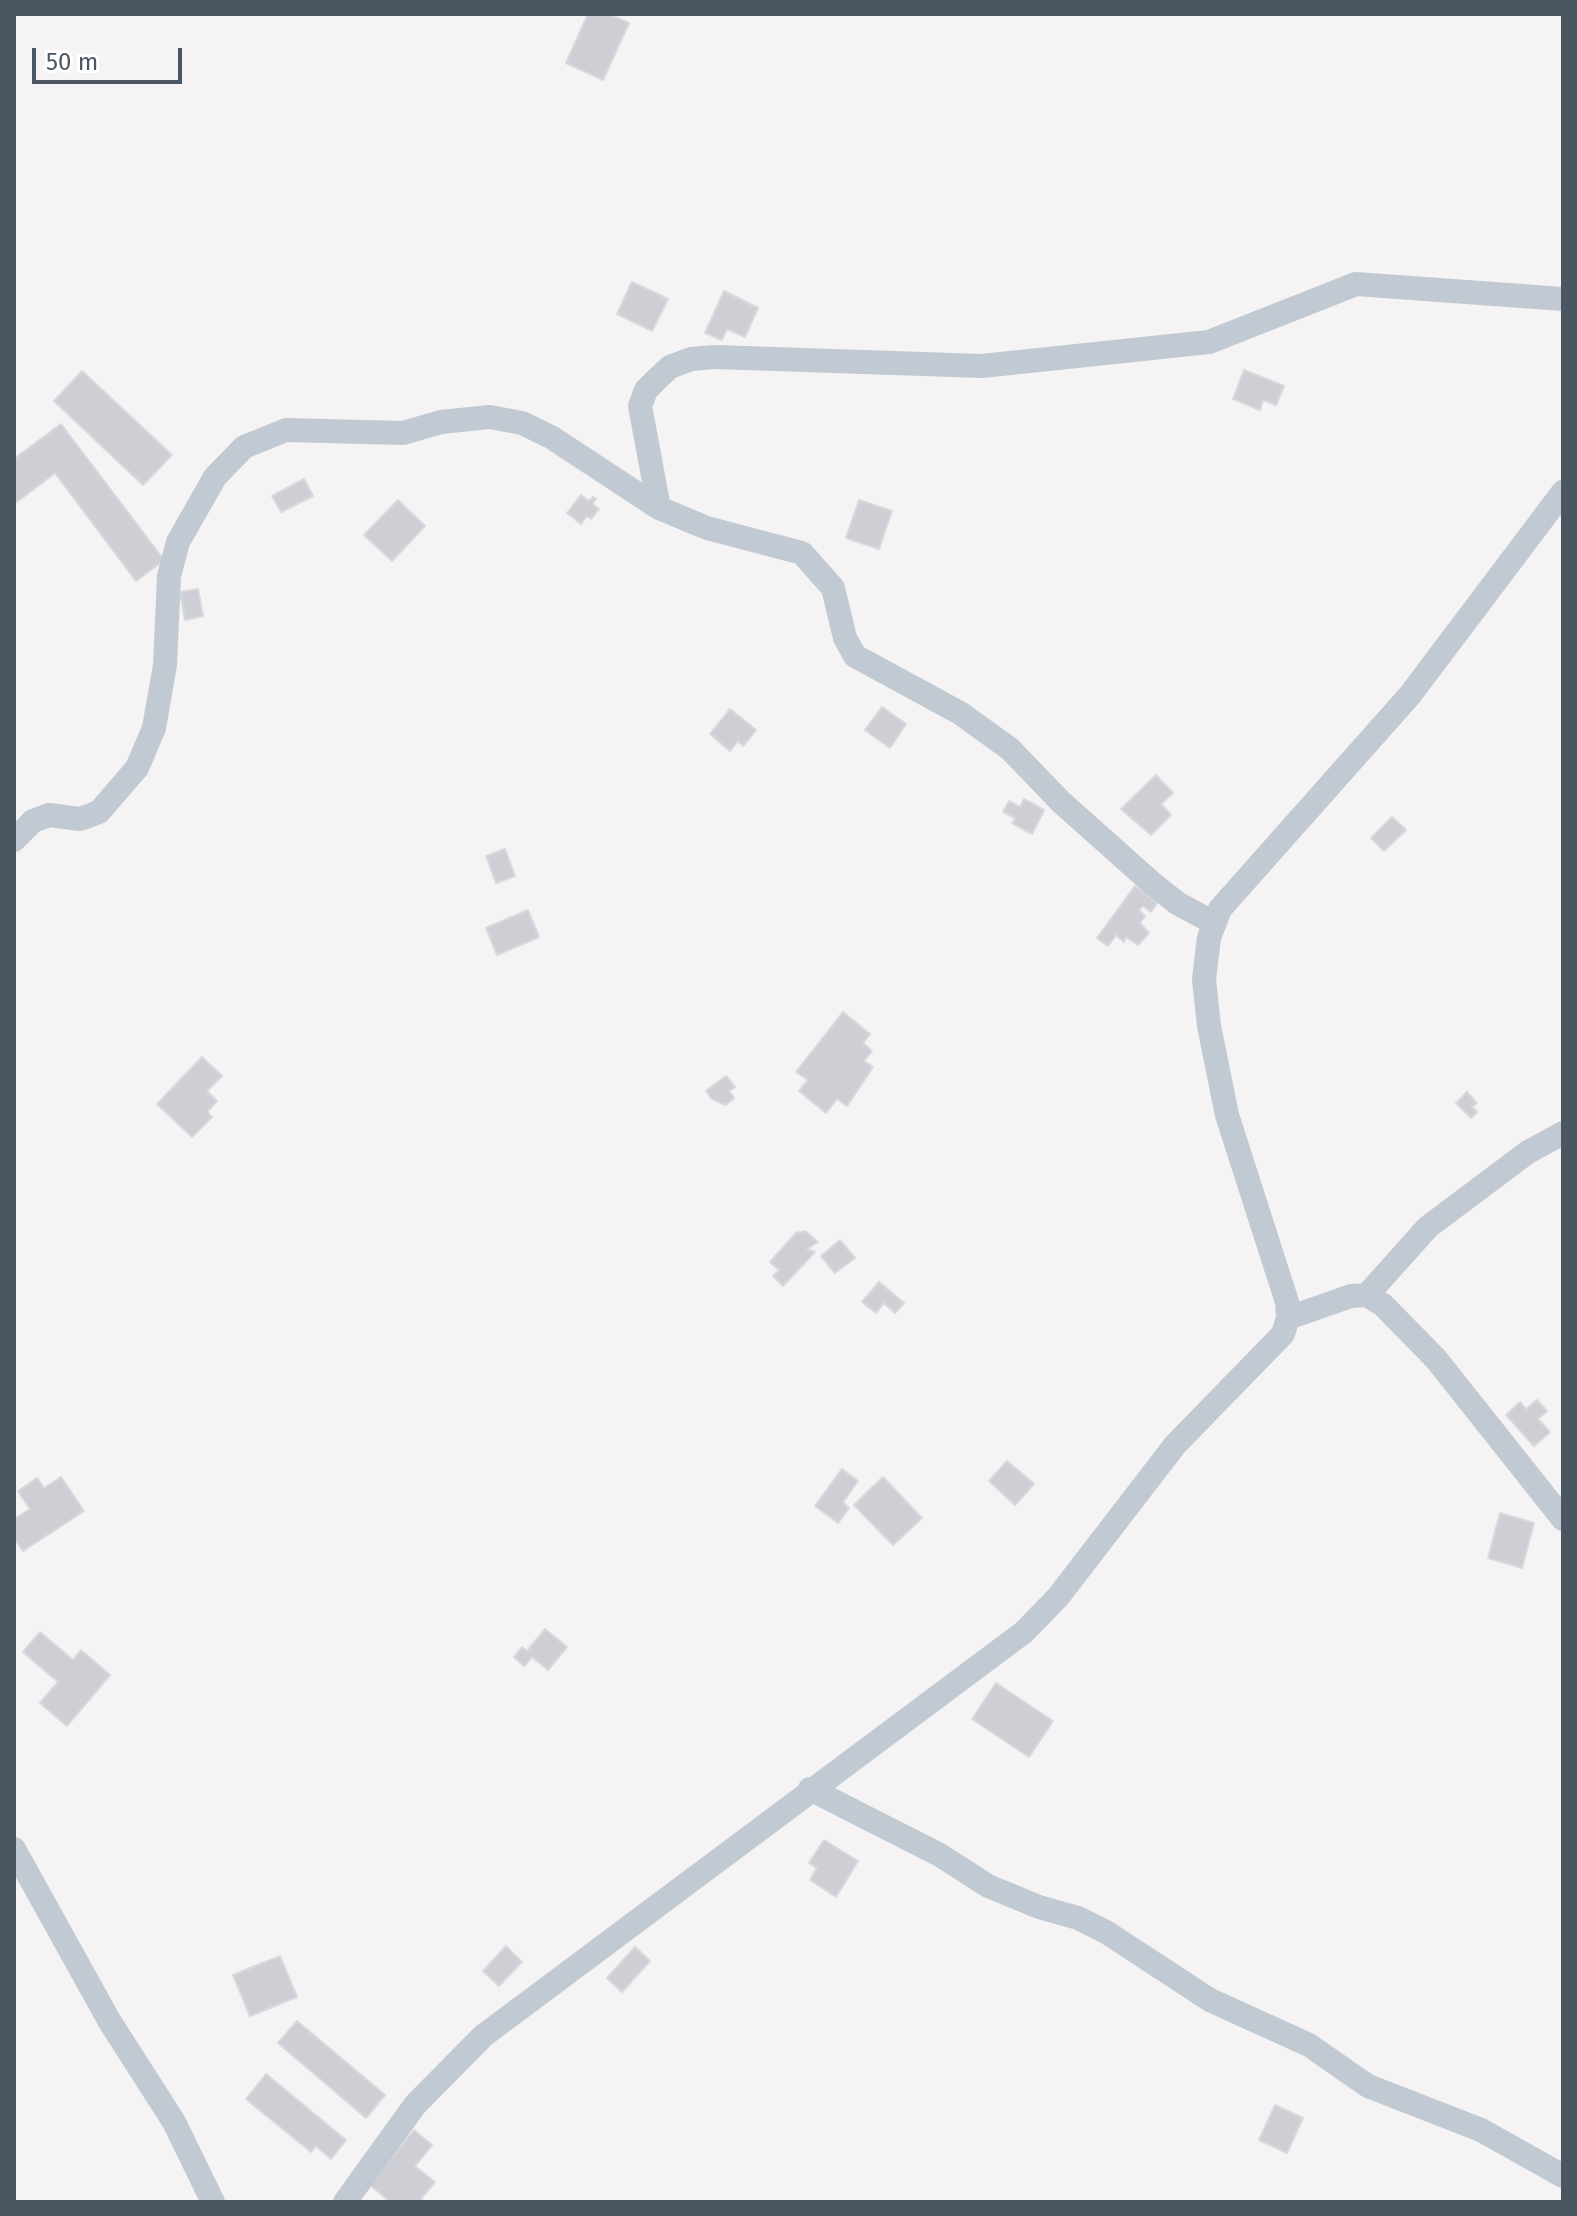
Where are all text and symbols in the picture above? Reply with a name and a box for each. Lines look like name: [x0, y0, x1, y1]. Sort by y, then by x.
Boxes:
scale bar: [36, 32, 186, 82]
text: 50 m: [46, 48, 98, 76]

